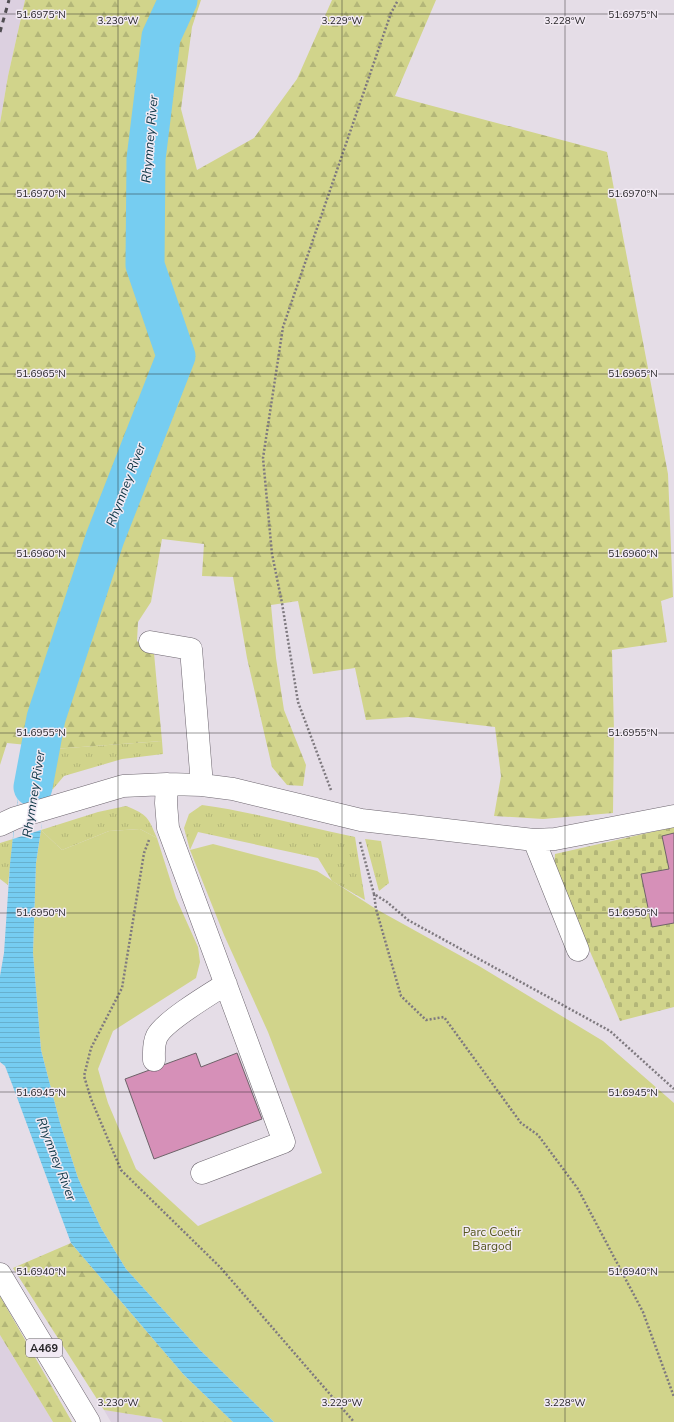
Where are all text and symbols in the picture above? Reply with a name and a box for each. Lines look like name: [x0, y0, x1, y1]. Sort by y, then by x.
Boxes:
text: 51.6975°N: [16, 8, 66, 22]
text: 51.6975°N: [608, 8, 658, 22]
text: 3.230°W: [97, 14, 139, 28]
text: 3.229°W: [321, 14, 363, 28]
text: 3.228°W: [544, 14, 586, 28]
water label: Rhymney River: [137, 94, 163, 184]
text: 51.6970°N: [16, 187, 66, 201]
text: 51.6970°N: [608, 187, 658, 201]
text: 51.6965°N: [16, 367, 66, 381]
text: 51.6965°N: [608, 367, 658, 381]
water label: Rhymney River: [102, 440, 150, 529]
text: 51.6960°N: [16, 547, 66, 561]
text: 51.6960°N: [608, 547, 658, 561]
text: 51.6955°N: [16, 726, 66, 740]
text: 51.6955°N: [608, 726, 658, 740]
water label: Rhymney River: [18, 749, 50, 839]
text: 51.6950°N: [16, 906, 66, 920]
text: 51.6950°N: [608, 906, 658, 920]
text: 51.6945°N: [16, 1086, 66, 1100]
text: 51.6945°N: [608, 1086, 658, 1100]
water label: Rhymney River: [32, 1115, 80, 1204]
park label: Parc Coetir Bargod: [463, 1224, 522, 1254]
text: 51.6940°N: [16, 1265, 66, 1279]
text: 51.6940°N: [608, 1265, 658, 1279]
road number: A469: [26, 1339, 62, 1357]
text: 3.230°W: [97, 1396, 139, 1410]
text: 3.229°W: [321, 1396, 363, 1410]
text: 3.228°W: [544, 1396, 586, 1410]

